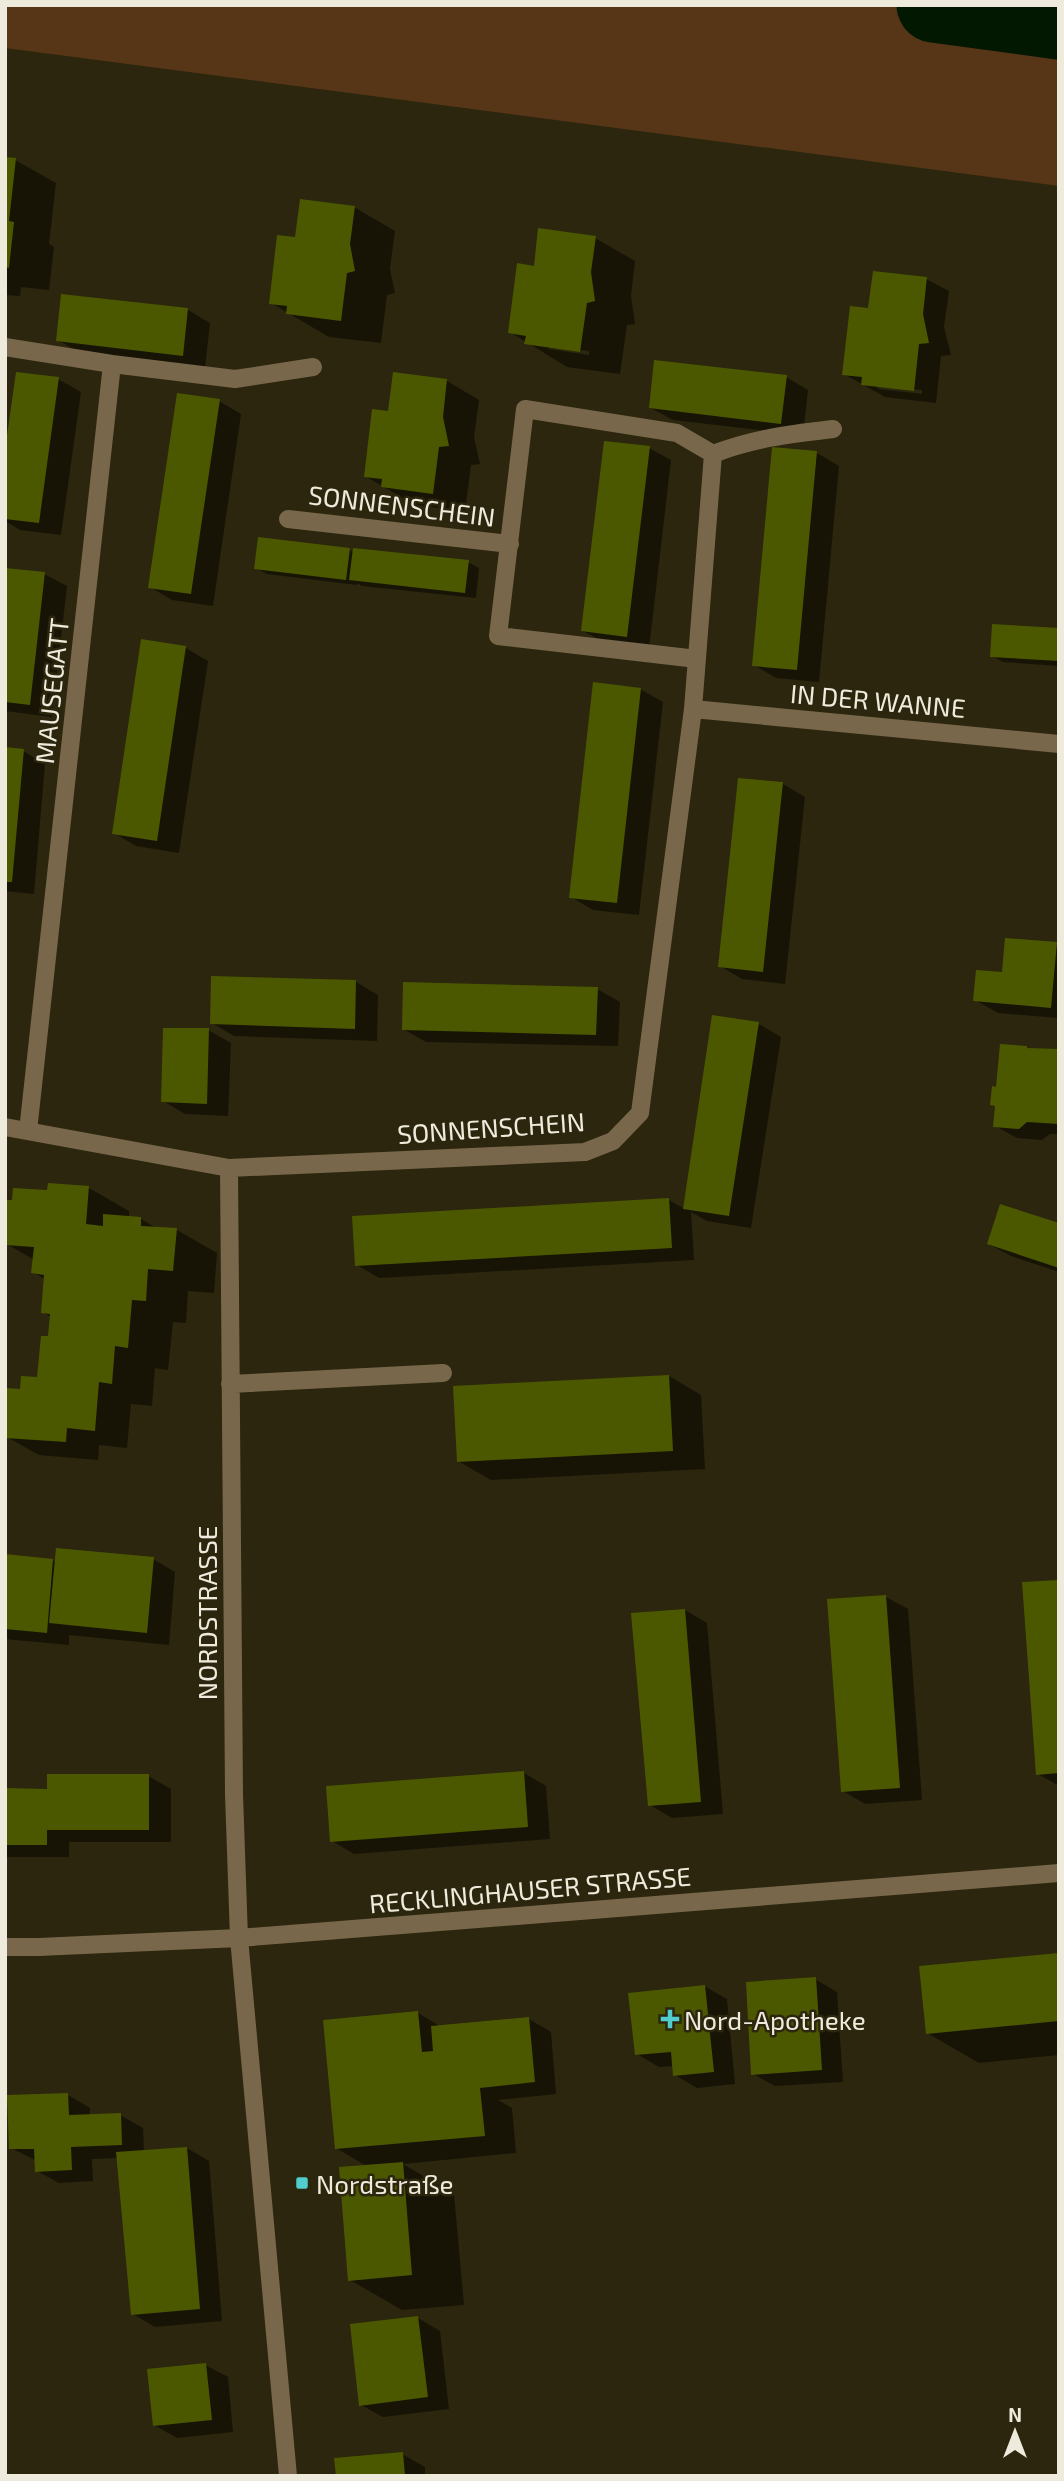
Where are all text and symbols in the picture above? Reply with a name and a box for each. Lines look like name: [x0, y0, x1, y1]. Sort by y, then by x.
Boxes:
street label: SONNENSCHEIN: [307, 478, 497, 532]
street label: MAUSEGATT: [28, 617, 74, 765]
street label: IN DER WANNE: [789, 677, 967, 723]
street label: SONNENSCHEIN: [396, 1105, 586, 1149]
street label: NORDSTRASSE: [191, 1526, 222, 1700]
street label: RECKLINGHAUSER STRASSE: [368, 1859, 692, 1919]
place label: Nord-Apotheke: [684, 2004, 866, 2035]
marker: Nord-Apotheke: [662, 2011, 678, 2027]
place label: Nordstraße: [316, 2168, 454, 2199]
marker: Nordstraße: [294, 2175, 310, 2191]
north arrow: [980, 2397, 1050, 2467]
text: N: [1008, 2403, 1022, 2426]

